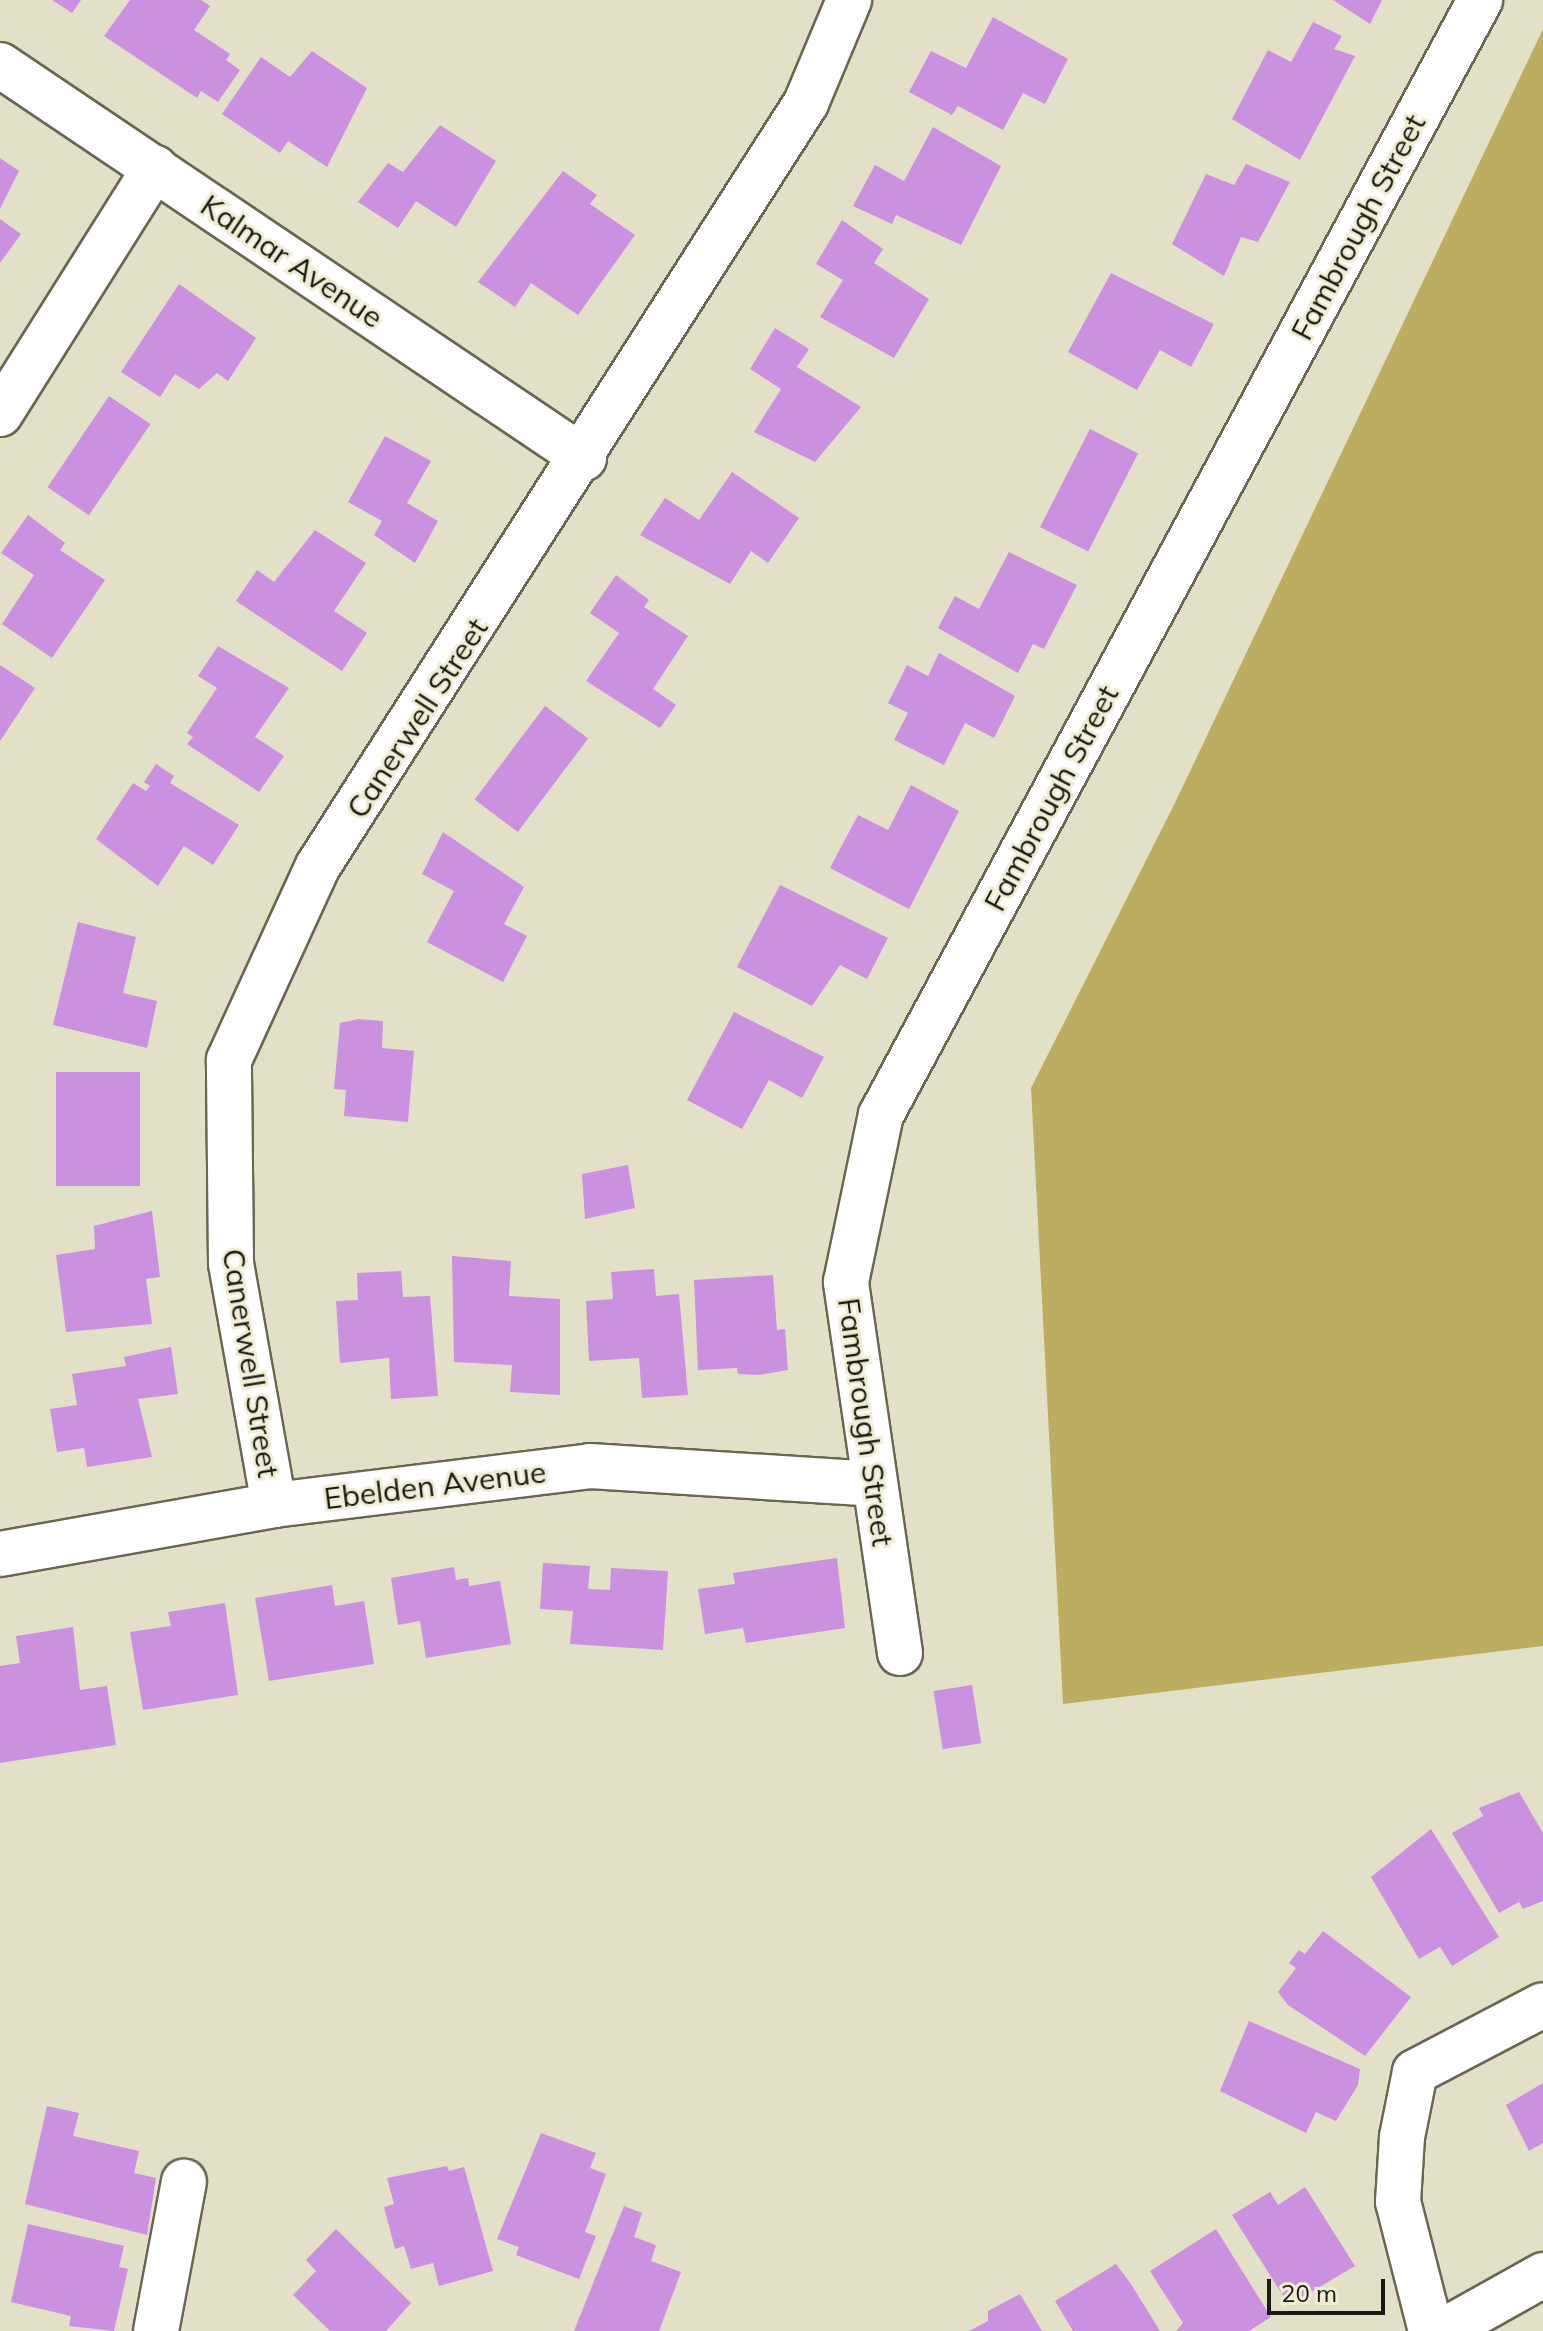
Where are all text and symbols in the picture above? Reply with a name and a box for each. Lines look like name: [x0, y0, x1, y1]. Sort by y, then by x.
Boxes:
street label: Fambrough Street: [1283, 108, 1433, 346]
street label: Kalmar Avenue: [194, 187, 390, 335]
street label: Canerwell Street: [339, 611, 495, 825]
street label: Fambrough Street: [976, 679, 1126, 917]
street label: Canerwell Street: [215, 1246, 287, 1480]
street label: Fambrough Street: [831, 1296, 901, 1548]
street label: Ebelden Avenue: [322, 1454, 548, 1516]
scale bar: [1271, 2263, 1389, 2313]
text: 20 m: [1281, 2278, 1337, 2308]

